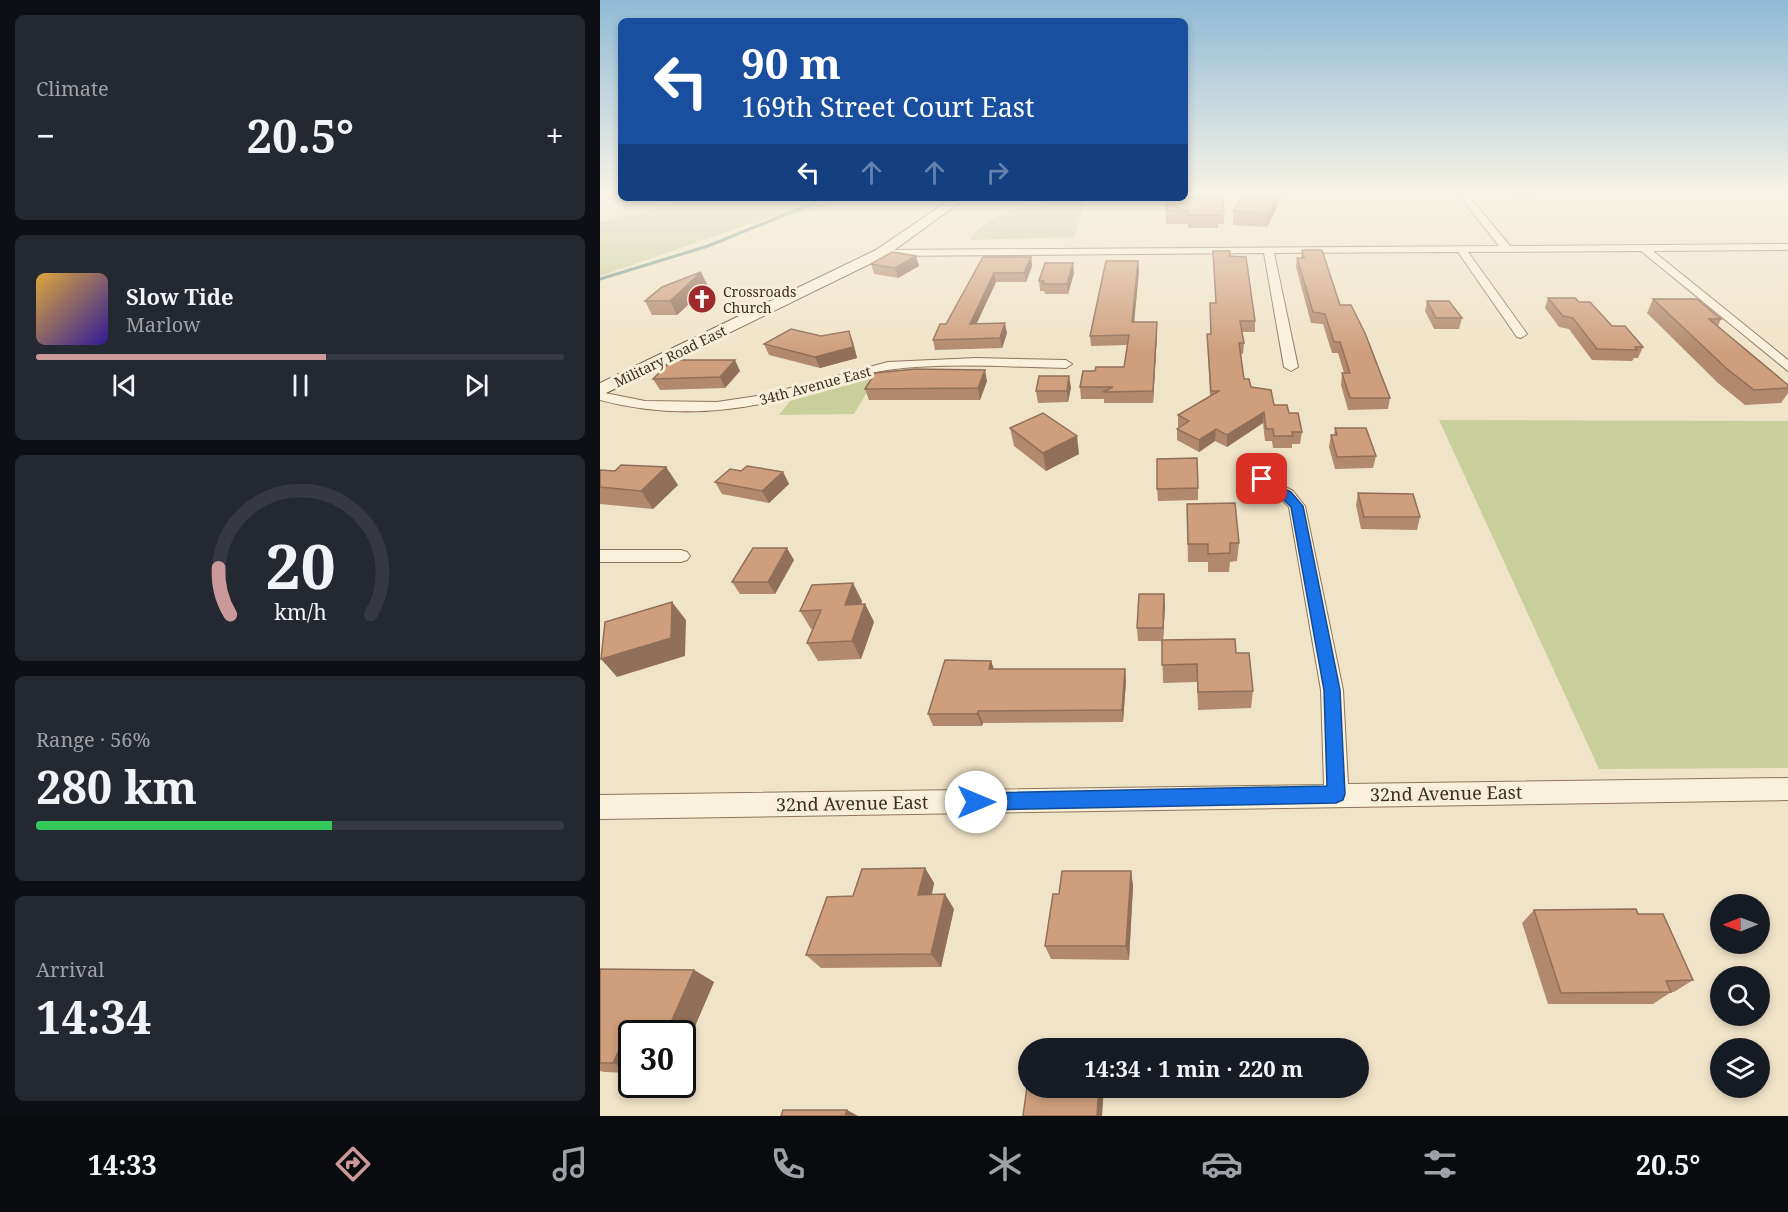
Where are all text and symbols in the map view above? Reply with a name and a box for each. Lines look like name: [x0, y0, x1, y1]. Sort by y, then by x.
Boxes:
text: 90 m: [741, 34, 841, 91]
icon: left: [642, 42, 720, 120]
text: Climate: [36, 75, 109, 102]
text: 169th Street Court East: [741, 88, 1035, 125]
text: 20.5°: [247, 105, 354, 166]
text: −: [36, 113, 55, 158]
text: +: [546, 113, 564, 158]
icon: left: [792, 156, 825, 189]
icon: ahead: [855, 156, 888, 189]
icon: ahead: [918, 156, 951, 189]
icon: right: [981, 156, 1014, 189]
text: Slow Tide: [126, 281, 234, 311]
place label: Crossroads Church: [723, 282, 796, 317]
church icon: Crossroads Church: [686, 283, 718, 315]
text: Marlow: [126, 311, 200, 338]
street label: Military Road East: [611, 321, 729, 391]
street label: 34th Avenue East: [757, 361, 873, 409]
icon: previous: [108, 369, 141, 402]
icon: pause: [284, 369, 317, 402]
icon: next: [460, 369, 493, 402]
pin: [1236, 453, 1287, 504]
icon: arrive: [1245, 462, 1278, 495]
text: 20: [265, 522, 335, 607]
text: km/h: [274, 597, 327, 626]
text: Range · 56%: [36, 726, 150, 753]
text: 280 km: [36, 756, 197, 817]
position arrow: [944, 770, 1008, 834]
street label: 32nd Avenue East: [1370, 780, 1522, 806]
street label: 32nd Avenue East: [776, 790, 928, 816]
north arrow: [1710, 894, 1770, 954]
map controls: [1710, 894, 1770, 1098]
text: Arrival: [36, 956, 104, 983]
button: search: [1710, 966, 1770, 1026]
text: 14:34: [36, 986, 151, 1047]
speed limit sign: 30: [618, 1020, 696, 1098]
button: layers: [1710, 1038, 1770, 1098]
text: 14:34 · 1 min · 220 m: [1084, 1053, 1303, 1083]
icon: directions: [332, 1143, 374, 1185]
icon: music: [549, 1143, 591, 1185]
icon: phone: [767, 1143, 809, 1185]
icon: climate: [984, 1143, 1026, 1185]
icon: car: [1201, 1143, 1243, 1185]
icon: filters: [1419, 1143, 1461, 1185]
text: 14:33: [88, 1146, 157, 1183]
text: 20.5°: [1636, 1146, 1700, 1183]

